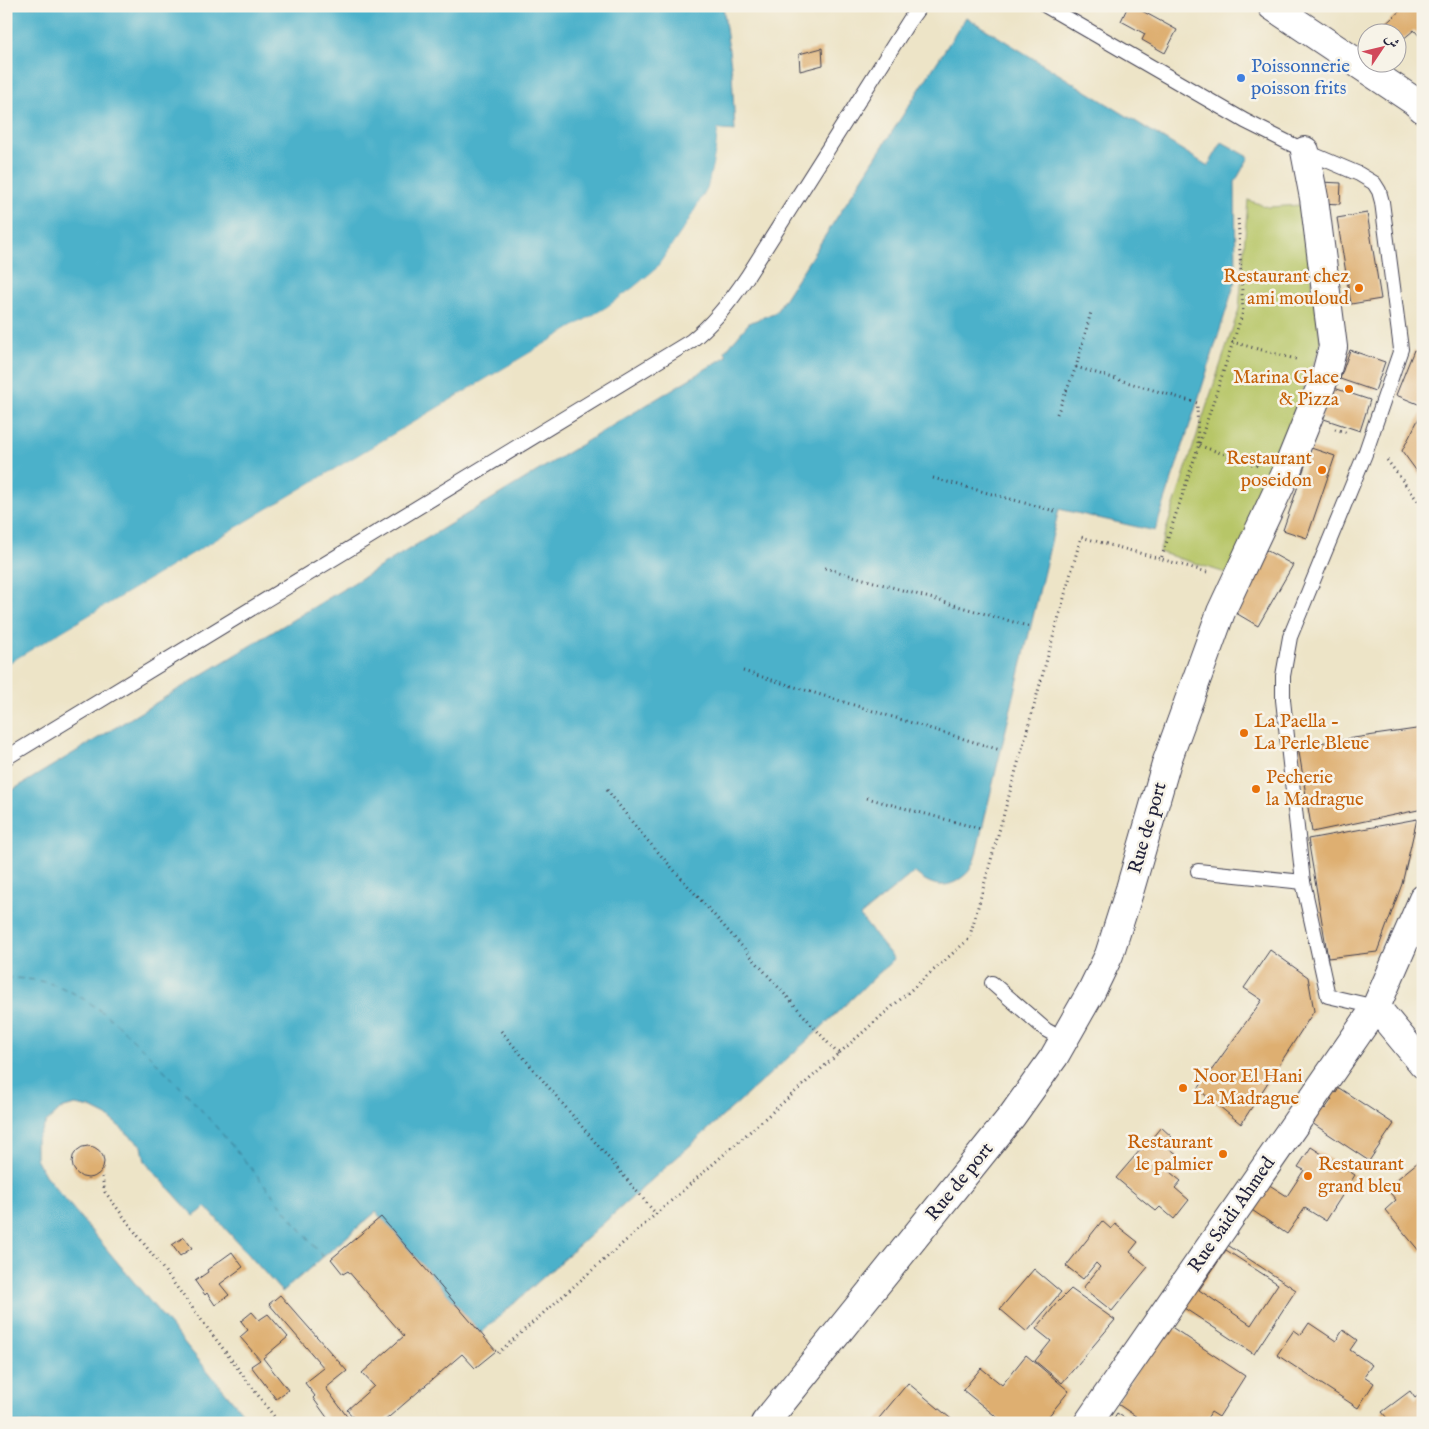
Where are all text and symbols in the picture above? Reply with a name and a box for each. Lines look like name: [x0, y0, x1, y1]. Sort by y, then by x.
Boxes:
north arrow: [1356, 22, 1406, 72]
text: ش: [1380, 30, 1403, 52]
place label: Poissonnerie poisson frits: [1251, 55, 1350, 101]
marker: Poissonnerie poisson frits: [1235, 72, 1247, 84]
place label: Restaurant chez ami mouloud: [1223, 265, 1350, 311]
marker: Restaurant chez ami mouloud: [1353, 282, 1365, 294]
place label: Marina Glace & Pizza: [1233, 366, 1340, 412]
marker: Marina Glace & Pizza: [1343, 383, 1355, 395]
place label: Restaurant poseidon: [1226, 447, 1312, 493]
marker: Restaurant poseidon: [1316, 464, 1328, 476]
place label: La Paella - La Perle Bleue: [1254, 710, 1370, 756]
marker: La Paella - La Perle Bleue: [1238, 727, 1250, 739]
place label: Pecherie la Madrague: [1266, 766, 1364, 812]
street label: Rue de port: [1123, 779, 1173, 877]
marker: Pecherie la Madrague: [1250, 783, 1262, 795]
place label: Noor El Hani La Madrague: [1193, 1065, 1303, 1111]
marker: Noor El Hani La Madrague: [1177, 1082, 1189, 1094]
place label: Restaurant le palmier: [1127, 1131, 1213, 1177]
street label: Rue de port: [921, 1138, 999, 1226]
marker: Restaurant le palmier: [1217, 1148, 1229, 1160]
street label: Rue Saidi Ahmed: [1183, 1152, 1281, 1278]
place label: Restaurant grand bleu: [1318, 1153, 1405, 1199]
marker: Restaurant grand bleu: [1302, 1170, 1314, 1182]

